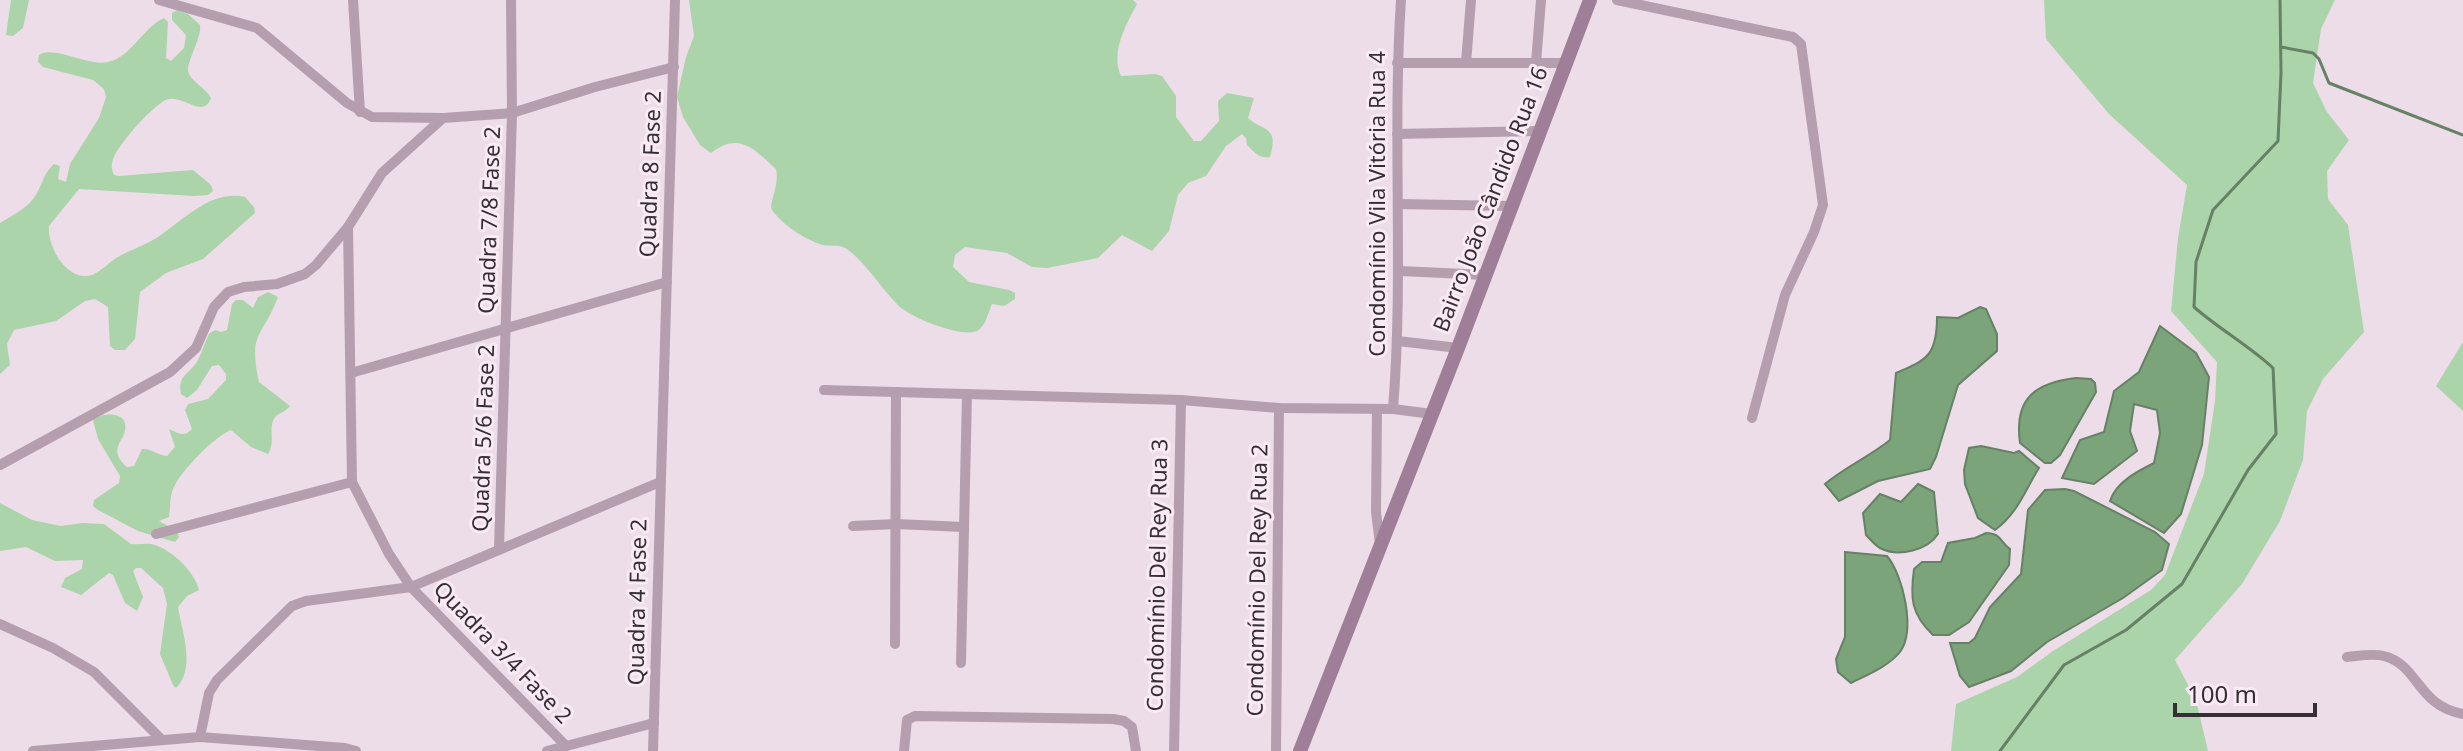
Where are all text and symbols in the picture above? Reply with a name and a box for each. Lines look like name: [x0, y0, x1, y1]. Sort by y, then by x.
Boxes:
street label: Condomínio Vila Vitória Rua 4: [1361, 51, 1391, 357]
street label: Bairro João Cândido Rua 16: [1425, 62, 1554, 336]
street label: Quadra 8 Fase 2: [631, 90, 667, 258]
street label: Quadra 7/8 Fase 2: [470, 126, 506, 314]
street label: Quadra 5/6 Fase 2: [464, 344, 500, 532]
street label: Condomínio Del Rey Rua 3: [1139, 438, 1173, 712]
street label: Condomínio Del Rey Rua 2: [1239, 443, 1273, 717]
street label: Quadra 4 Fase 2: [620, 518, 652, 686]
street label: Quadra 3/4 Fase 2: [428, 573, 580, 729]
scale bar: [2175, 667, 2315, 717]
text: 100 m: [2187, 677, 2257, 710]

